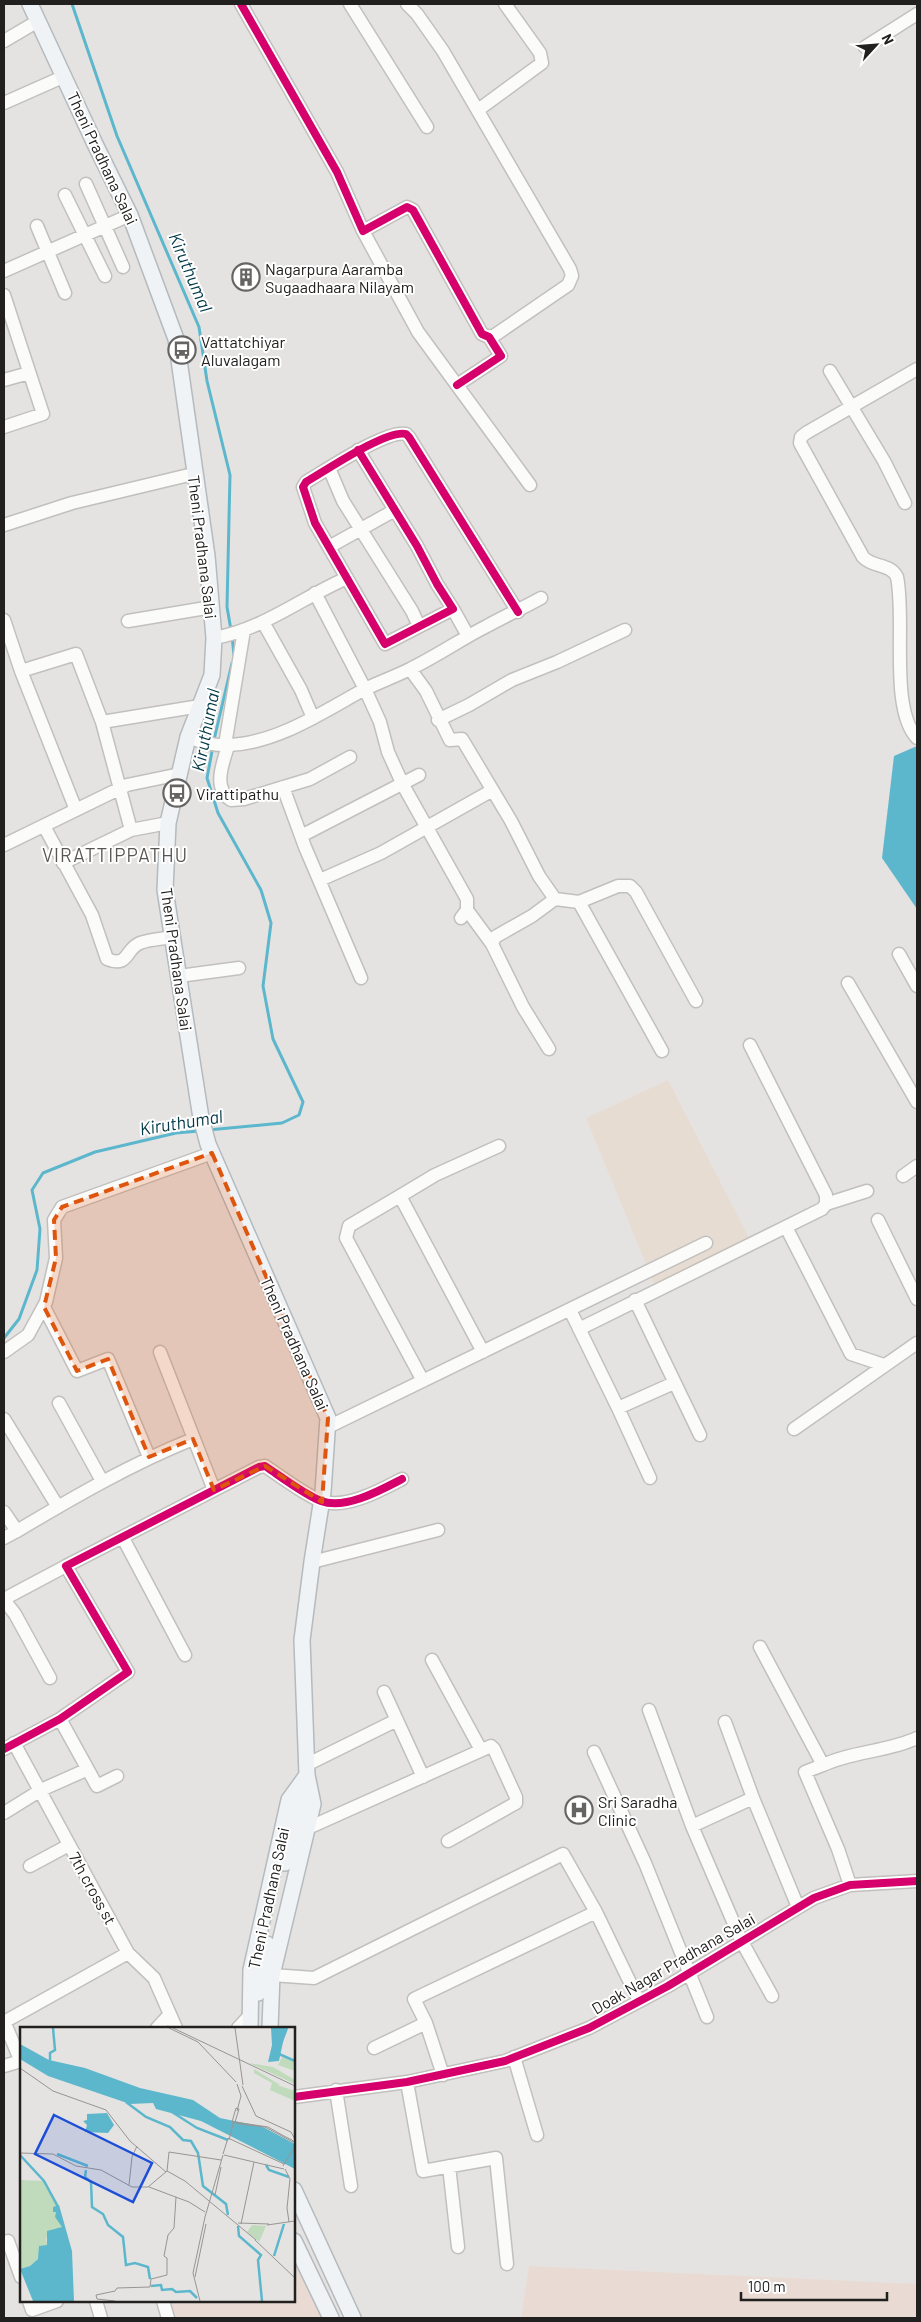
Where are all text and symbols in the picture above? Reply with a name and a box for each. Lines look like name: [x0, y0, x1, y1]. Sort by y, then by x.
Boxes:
north arrow: [851, 20, 901, 70]
text: N: [878, 31, 898, 47]
street label: Theni Pradhana Salai: [64, 89, 142, 227]
water label: Kiruthumal: [164, 229, 218, 315]
place label: Nagarpura Aaramba Sugaadhaara Nilayam: [265, 259, 414, 296]
building icon: Nagarpura Aaramba Sugaadhaara Nilayam: [231, 262, 261, 292]
place label: Vattatchiyar Aluvalagam: [201, 332, 286, 369]
bus stop icon: Vattatchiyar Aluvalagam: [167, 335, 197, 365]
street label: Theni Pradhana Salai: [185, 474, 221, 620]
water label: Kiruthumal: [186, 687, 224, 773]
bus stop icon: Virattipathu: [162, 778, 192, 808]
place label: Virattipathu: [196, 784, 279, 803]
district label: VIRATTIPPATHU: [42, 843, 188, 866]
street label: Theni Pradhana Salai: [158, 886, 196, 1032]
water label: Kiruthumal: [138, 1105, 224, 1139]
street label: Theni Pradhana Salai: [257, 1273, 333, 1413]
place label: Sri Saradha Clinic: [598, 1792, 677, 1829]
hospital icon: Sri Saradha Clinic: [564, 1795, 594, 1825]
street label: Theni Pradhana Salai: [244, 1825, 292, 1971]
street label: 7th cross st: [65, 1848, 121, 1928]
street label: Doak Nagar Pradhana Salai: [588, 1908, 758, 2018]
inset map: [20, 2027, 295, 2302]
scale bar: [741, 2270, 887, 2302]
text: 100 m: [748, 2277, 786, 2295]

